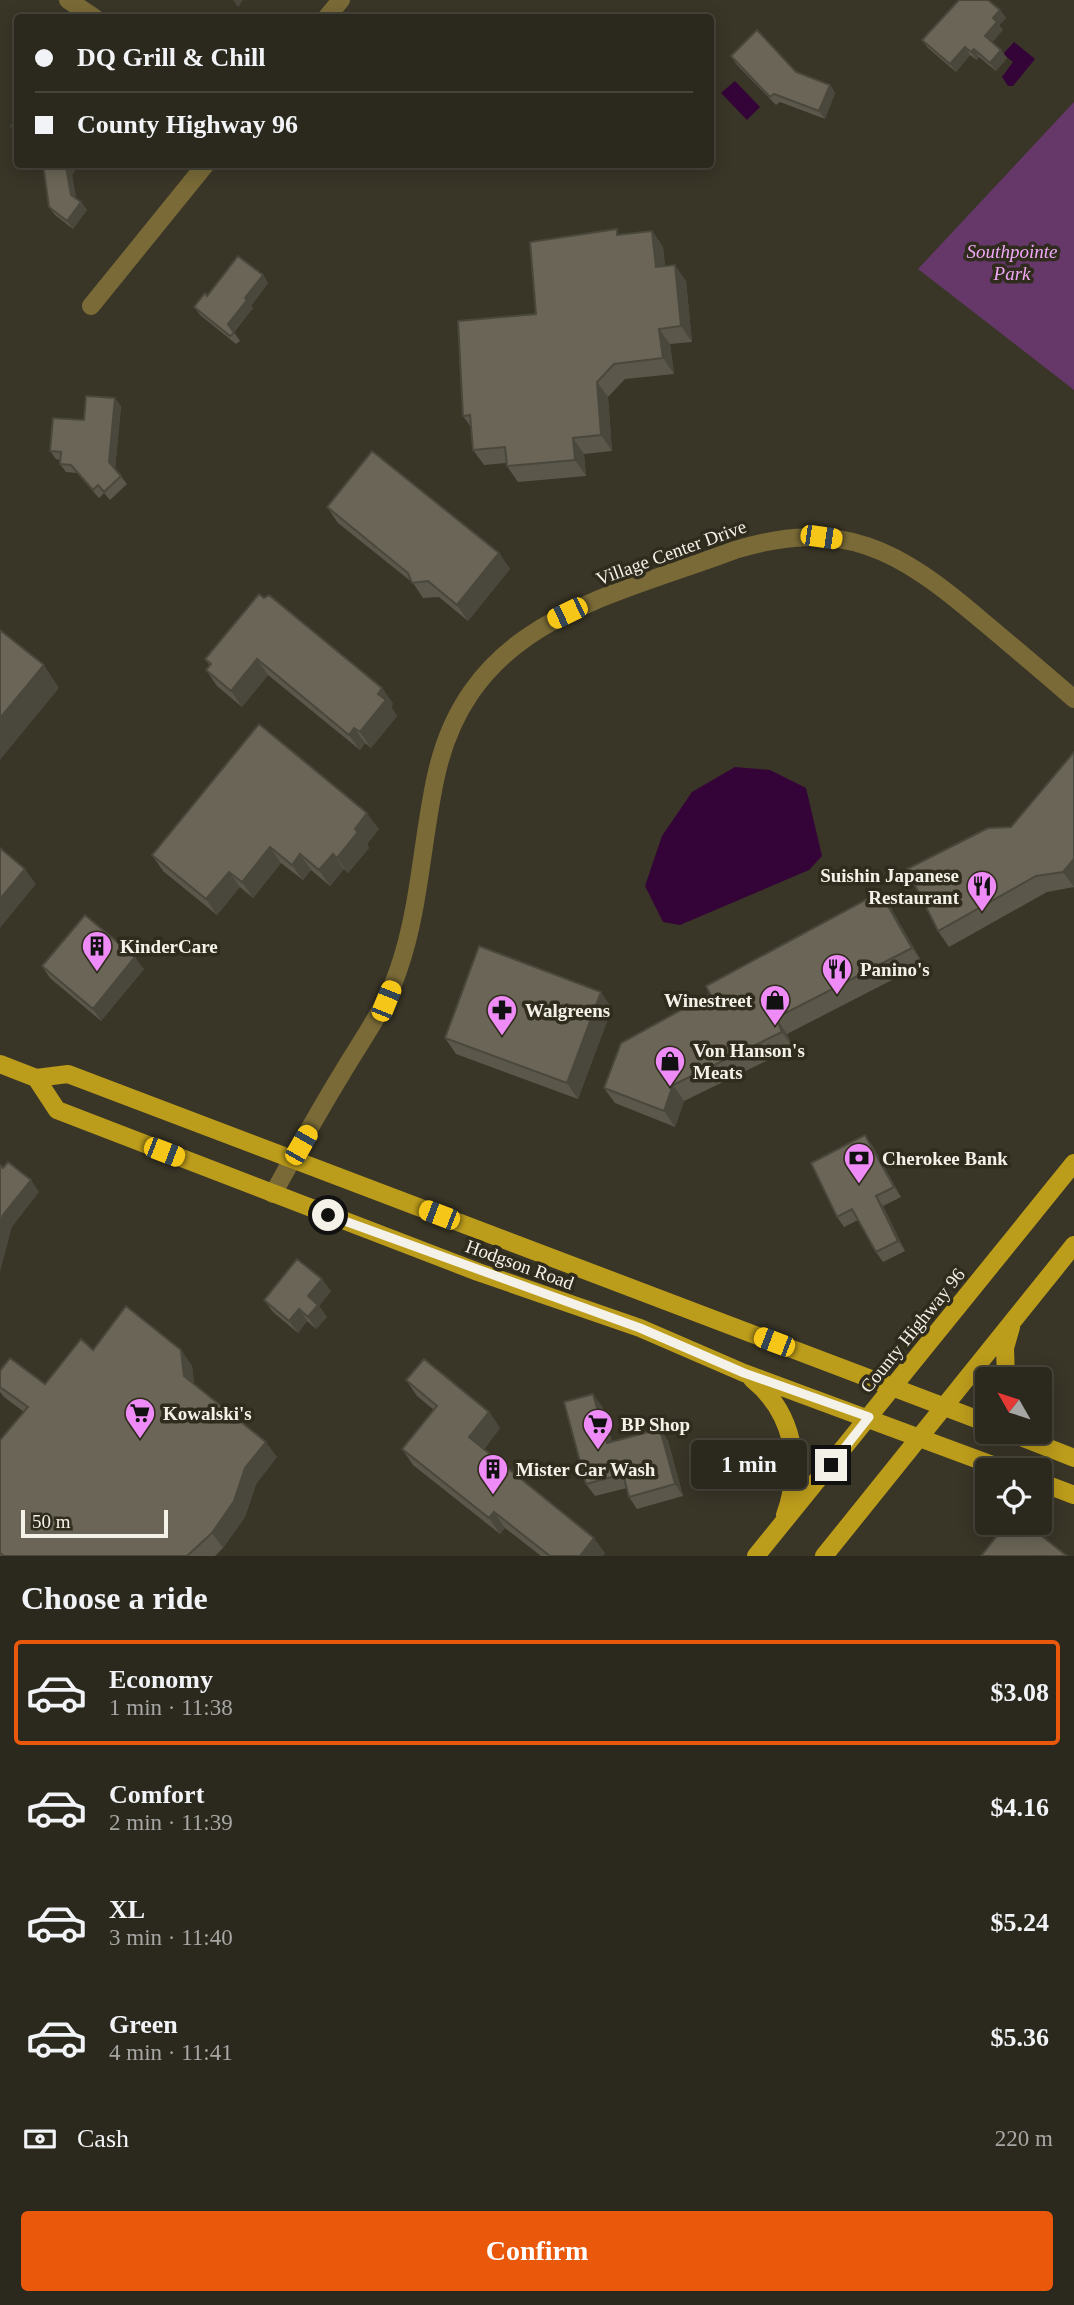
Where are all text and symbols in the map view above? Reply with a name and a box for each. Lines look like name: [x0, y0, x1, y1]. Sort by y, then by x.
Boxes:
text: DQ Grill & Chill: [77, 43, 266, 72]
text: County Highway 96: [77, 110, 298, 139]
park label: Southpointe Park: [967, 241, 1057, 284]
street label: Village Center Drive: [593, 516, 749, 589]
car: [799, 524, 844, 550]
car: [544, 594, 591, 632]
place label: Suishin Japanese Restaurant: [820, 865, 960, 908]
restaurant icon: Suishin Japanese Restaurant: [965, 869, 999, 913]
building icon: KinderCare: [80, 929, 114, 973]
place label: KinderCare: [120, 936, 218, 957]
restaurant icon: Panino's: [820, 952, 854, 996]
place label: Panino's: [860, 959, 930, 980]
car: [369, 978, 404, 1024]
shop icon: Winestreet: [758, 983, 792, 1027]
place label: Winestreet: [664, 990, 753, 1011]
pharmacy icon: Walgreens: [485, 993, 519, 1037]
place label: Walgreens: [525, 1000, 610, 1021]
place label: Von Hanson's Meats: [693, 1040, 805, 1083]
shop icon: Von Hanson's Meats: [653, 1044, 687, 1088]
car: [282, 1122, 321, 1168]
car: [141, 1135, 188, 1169]
bank icon: Cherokee Bank: [842, 1141, 876, 1185]
place label: Cherokee Bank: [882, 1148, 1008, 1169]
car: [416, 1198, 463, 1232]
route start: [312, 1199, 344, 1231]
street label: Hodgson Road: [463, 1235, 577, 1294]
street label: County Highway 96: [856, 1264, 969, 1397]
car: [751, 1325, 798, 1359]
north arrow: [975, 1367, 1052, 1444]
map controls: [975, 1367, 1052, 1535]
supermarket icon: Kowalski's: [123, 1396, 157, 1440]
place label: Kowalski's: [163, 1403, 252, 1424]
supermarket icon: BP Shop: [581, 1407, 615, 1451]
place label: BP Shop: [621, 1414, 690, 1435]
callout: 1 min: [691, 1440, 806, 1490]
route end: [815, 1449, 847, 1481]
building icon: Mister Car Wash: [476, 1452, 510, 1496]
text: 1 min: [721, 1452, 777, 1477]
button: locate: [975, 1458, 1052, 1535]
place label: Mister Car Wash: [516, 1459, 656, 1480]
scale bar: [21, 1507, 168, 1539]
text: 50 m: [32, 1511, 71, 1532]
text: Choose a ride: [21, 1580, 208, 1616]
icon: car: [25, 1661, 88, 1724]
text: Economy: [109, 1665, 213, 1694]
text: $3.08: [991, 1678, 1049, 1707]
text: 1 min · 11:38: [109, 1695, 233, 1720]
icon: car: [25, 1776, 88, 1839]
text: Comfort: [109, 1780, 204, 1809]
text: $4.16: [991, 1793, 1049, 1822]
text: 2 min · 11:39: [109, 1810, 233, 1835]
icon: car: [25, 1891, 88, 1954]
text: XL: [109, 1895, 145, 1924]
text: $5.24: [991, 1908, 1049, 1937]
text: 3 min · 11:40: [109, 1925, 233, 1950]
icon: car: [25, 2006, 88, 2069]
text: Green: [109, 2010, 178, 2039]
text: $5.36: [991, 2023, 1049, 2052]
text: 4 min · 11:41: [109, 2040, 233, 2065]
icon: cash: [21, 2120, 59, 2158]
text: Cash: [77, 2124, 129, 2153]
text: 220 m: [995, 2126, 1053, 2151]
button: Confirm: [21, 2211, 1053, 2291]

